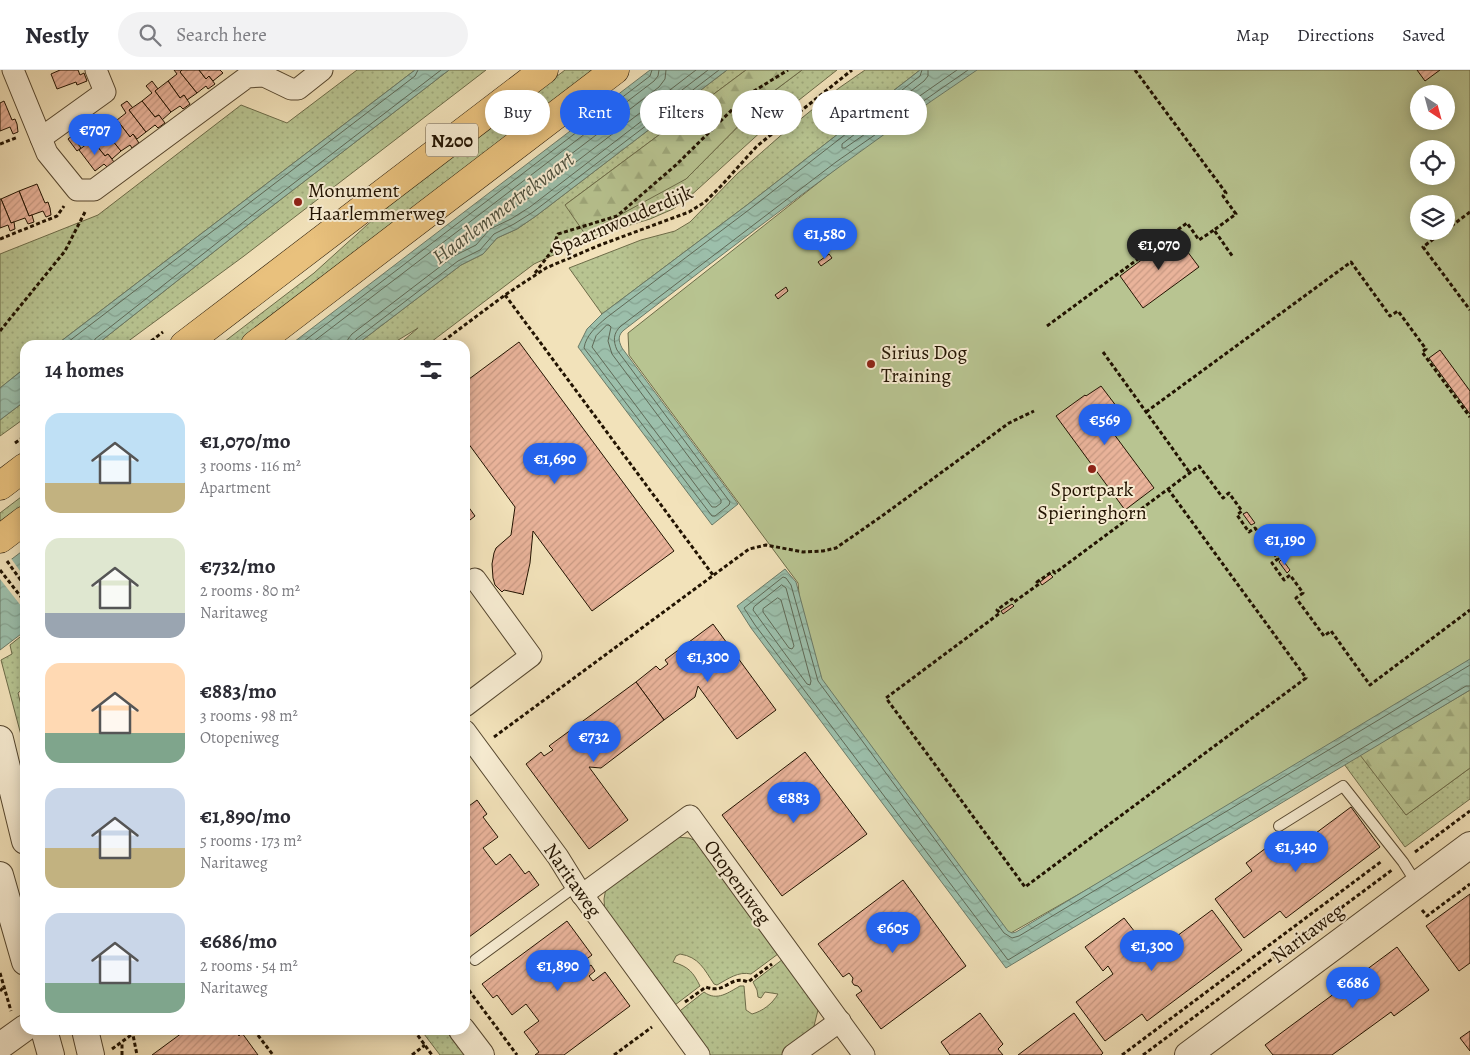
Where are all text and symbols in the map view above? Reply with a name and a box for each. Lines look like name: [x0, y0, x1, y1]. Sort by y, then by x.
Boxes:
search box: [118, 12, 468, 57]
text: Nestly: [25, 19, 88, 51]
icon: search: [136, 21, 164, 49]
text: Search here: [176, 22, 267, 48]
text: Map: [1236, 23, 1269, 47]
text: Directions: [1297, 23, 1374, 47]
text: Saved: [1402, 23, 1445, 47]
north arrow: [1410, 85, 1455, 130]
map controls: [1410, 85, 1455, 240]
chip: Buy: [485, 90, 550, 135]
chip: Rent: [560, 90, 630, 135]
chip: Filters: [640, 90, 722, 135]
chip: New: [732, 90, 802, 135]
chip: Apartment: [812, 90, 927, 135]
pin: €707: [65, 114, 125, 156]
text: €707: [80, 119, 110, 141]
road number: N200: [426, 124, 478, 156]
button: locate: [1410, 140, 1455, 185]
water label: Haarlemmertrekvaart: [426, 145, 580, 271]
place label: Monument Haarlemmerweg: [308, 177, 446, 227]
street label: Spaarnwouderdijk: [547, 178, 697, 262]
button: layers: [1410, 195, 1455, 240]
marker: Monument Haarlemmerweg: [292, 196, 304, 208]
pin: €1,580: [784, 218, 866, 260]
text: €1,580: [804, 223, 846, 245]
pin: €1,070: [1118, 228, 1200, 271]
text: €1,070: [1138, 234, 1180, 256]
place label: Sirius Dog Training: [881, 339, 967, 389]
text: 14 homes: [45, 356, 124, 384]
icon: filters: [417, 356, 445, 384]
marker: Sirius Dog Training: [865, 358, 877, 370]
pin: €569: [1075, 404, 1135, 446]
text: €569: [1090, 409, 1120, 431]
text: €1,070/mo: [200, 427, 291, 455]
icon: home: [85, 433, 145, 493]
pin: €1,690: [514, 442, 596, 485]
text: €1,690: [534, 448, 576, 470]
text: 3 rooms · 116 m²: [200, 455, 301, 477]
marker: Sportpark Spieringhorn: [1086, 463, 1098, 475]
place label: Sportpark Spieringhorn: [1037, 476, 1147, 526]
text: Apartment: [200, 477, 271, 499]
pin: €1,190: [1244, 524, 1326, 566]
text: €1,190: [1265, 529, 1305, 551]
text: €732/mo: [200, 552, 276, 580]
icon: home: [85, 558, 145, 618]
text: 2 rooms · 80 m²: [200, 580, 300, 602]
text: Naritaweg: [200, 602, 268, 624]
pin: €1,300: [667, 640, 749, 683]
text: €1,300: [687, 646, 729, 668]
text: €883/mo: [200, 677, 277, 705]
icon: home: [85, 683, 145, 743]
text: 3 rooms · 98 m²: [200, 705, 298, 727]
pin: €732: [564, 720, 624, 763]
text: €732: [579, 726, 609, 748]
text: Otopeniweg: [200, 727, 279, 749]
pin: €883: [764, 782, 824, 824]
text: €883: [778, 787, 810, 809]
text: €1,890/mo: [200, 802, 291, 830]
icon: home: [85, 808, 145, 868]
text: 5 rooms · 173 m²: [200, 830, 302, 852]
pin: €1,340: [1255, 830, 1337, 873]
street label: Otopeniweg: [698, 834, 778, 930]
text: €1,340: [1275, 836, 1317, 858]
street label: Naritaweg: [537, 838, 608, 923]
text: Naritaweg: [200, 852, 268, 874]
street label: Naritaweg: [1265, 897, 1349, 970]
pin: €605: [863, 912, 923, 954]
text: €605: [877, 917, 909, 939]
text: €686/mo: [200, 927, 277, 955]
pin: €1,300: [1111, 930, 1193, 972]
icon: home: [85, 933, 145, 993]
text: €1,300: [1131, 935, 1173, 957]
pin: €1,890: [517, 950, 599, 992]
text: 2 rooms · 54 m²: [200, 955, 298, 977]
text: €1,890: [537, 955, 579, 977]
pin: €686: [1323, 966, 1383, 1009]
text: €686: [1337, 972, 1369, 994]
text: Naritaweg: [200, 977, 268, 999]

